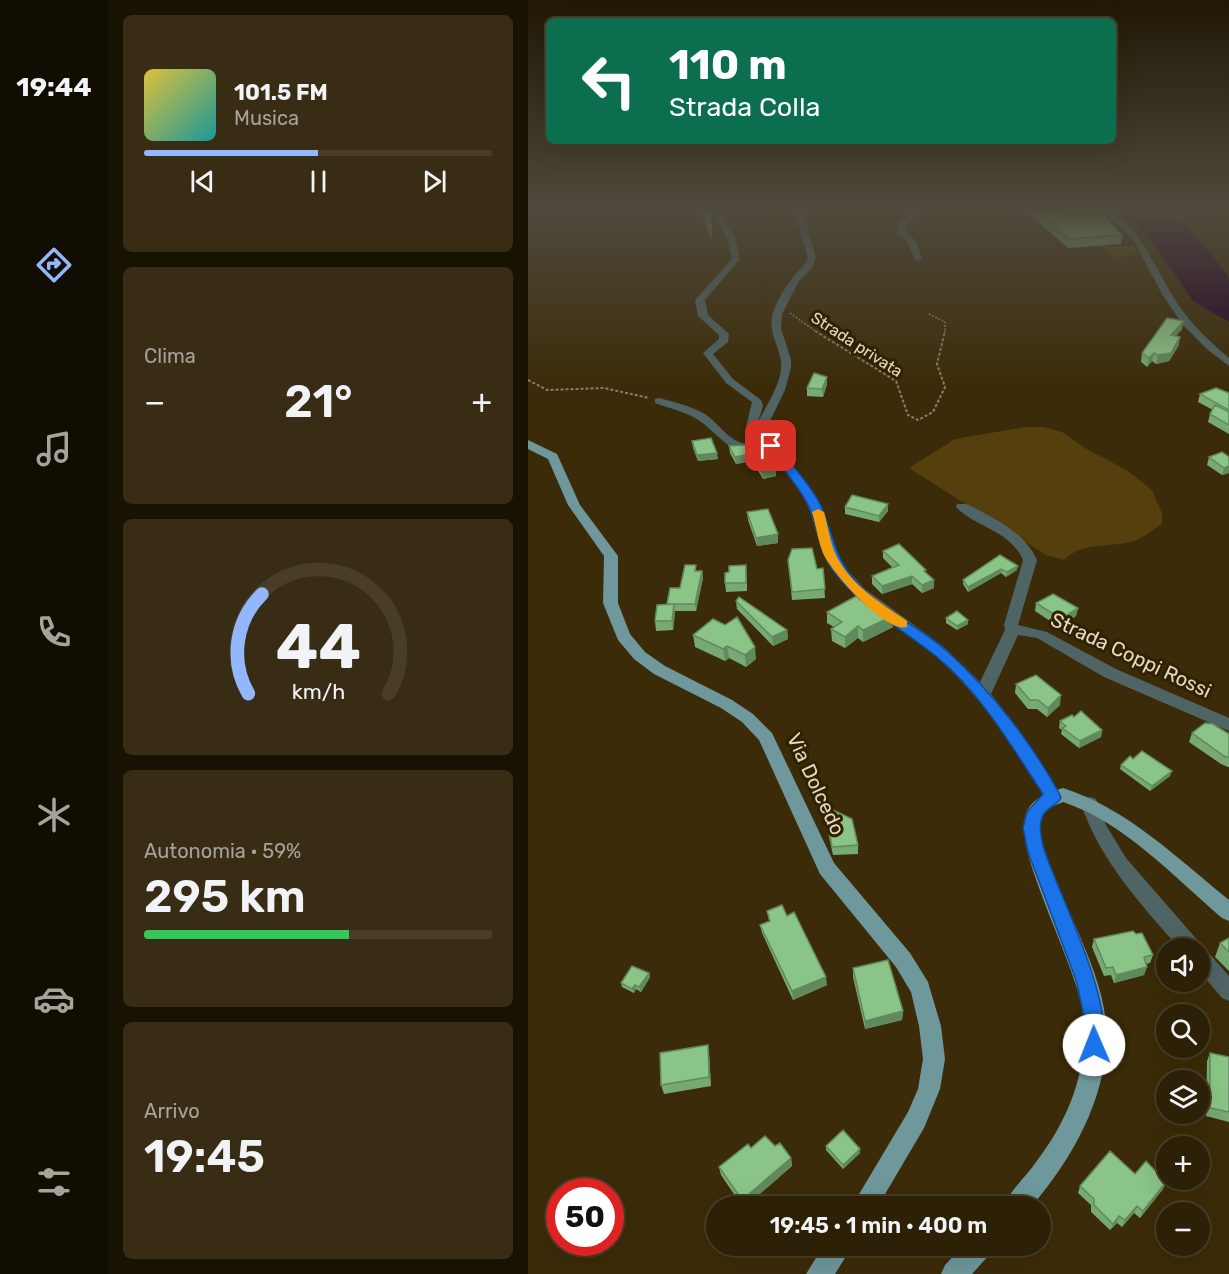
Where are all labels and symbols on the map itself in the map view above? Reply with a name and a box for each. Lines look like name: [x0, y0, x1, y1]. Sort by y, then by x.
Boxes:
street label: Strada privata: [807, 308, 906, 381]
pin: [745, 420, 796, 471]
street label: Strada Coppi Rossi: [1047, 607, 1215, 703]
street label: Via Dolcedo: [782, 729, 850, 839]
position arrow: [1062, 1013, 1126, 1077]
speed limit sign: 50: [546, 1178, 624, 1256]

